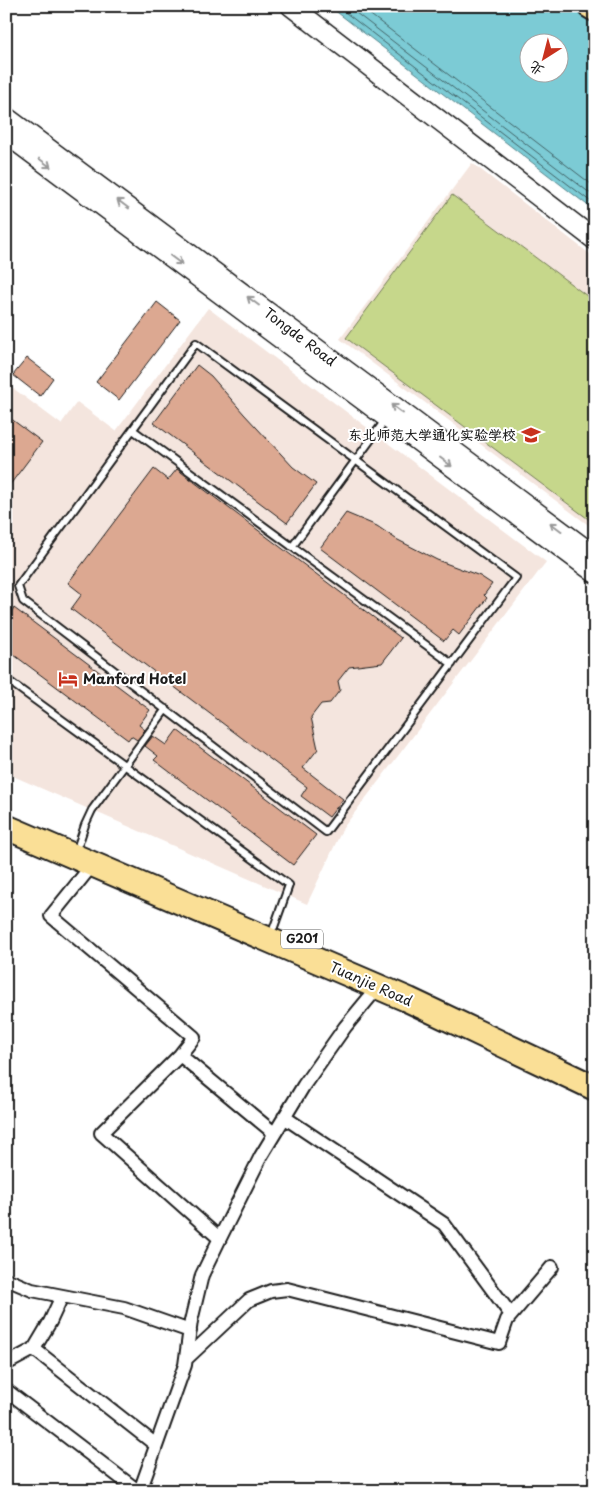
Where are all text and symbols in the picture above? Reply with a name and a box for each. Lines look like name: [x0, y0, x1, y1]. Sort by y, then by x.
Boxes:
north arrow: [518, 32, 568, 82]
text: 北: [524, 56, 548, 82]
one-way arrow: [38, 158, 52, 168]
one-way arrow: [116, 199, 130, 209]
one-way arrow: [169, 255, 182, 266]
one-way arrow: [247, 296, 260, 307]
street label: Tongde Road: [260, 302, 341, 371]
one-way arrow: [390, 404, 404, 414]
place label: 东北师范大学通化实验学校: [348, 424, 516, 445]
school or university icon: 东北师范大学通化实验学校: [520, 424, 542, 446]
one-way arrow: [439, 457, 453, 467]
one-way arrow: [549, 522, 563, 532]
hotel icon: Manford Hotel: [57, 668, 79, 690]
place label: Manford Hotel: [83, 668, 186, 689]
road number: G201: [281, 930, 323, 949]
street label: Tuanjie Road: [326, 956, 416, 1011]

